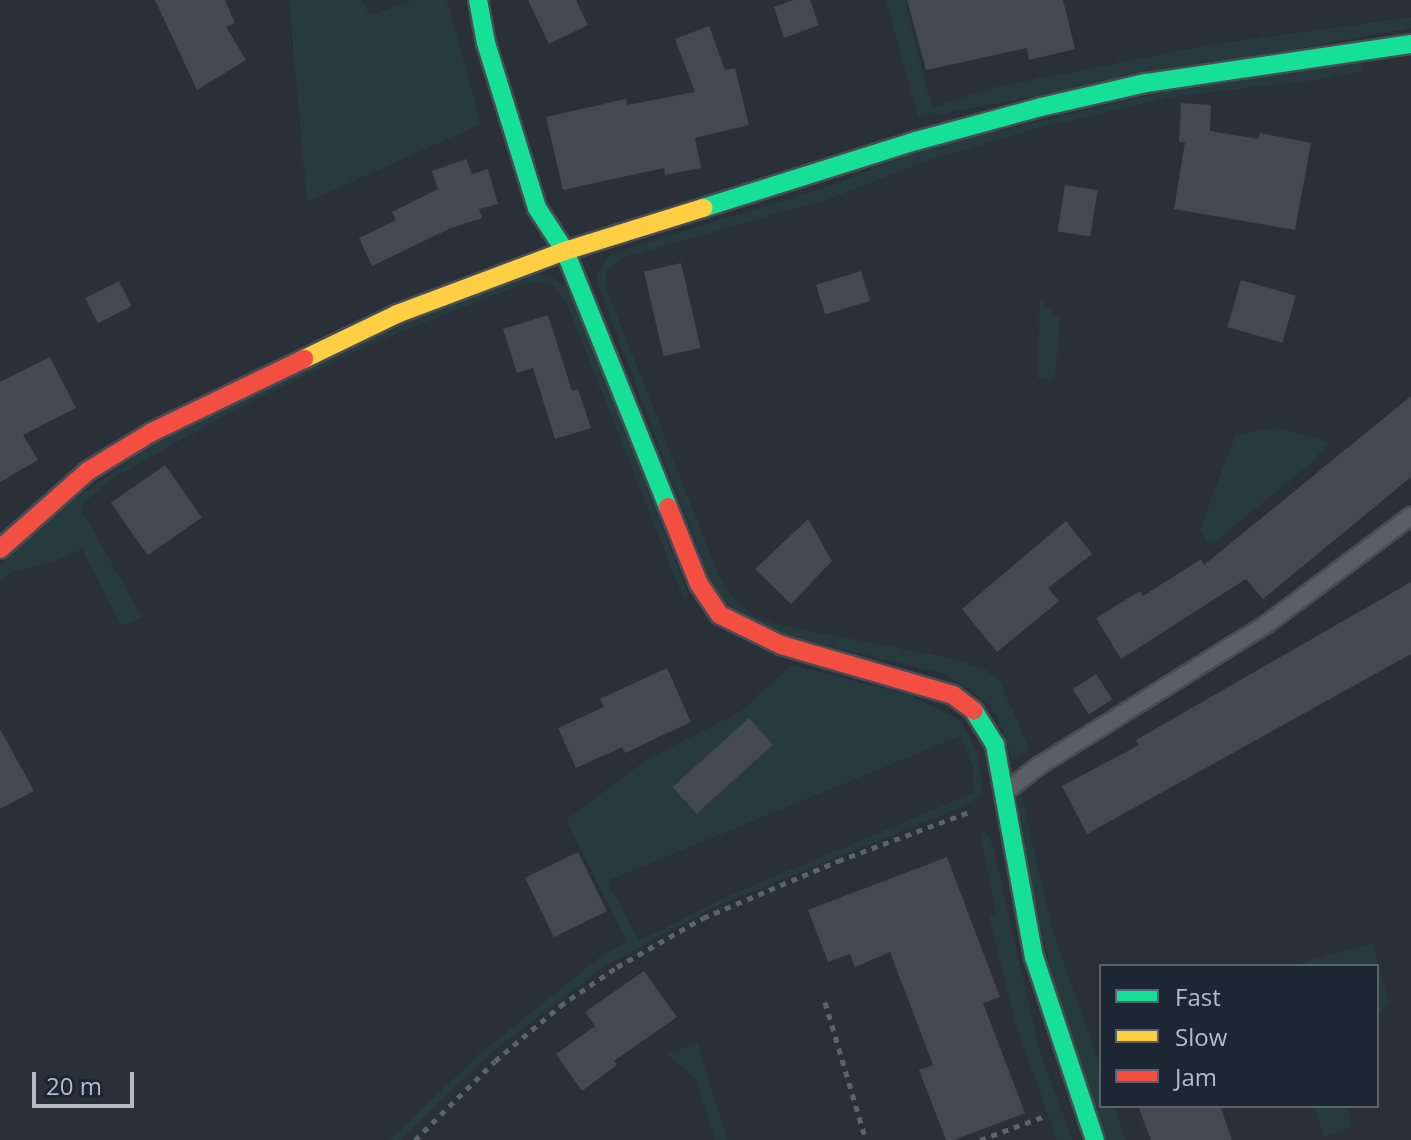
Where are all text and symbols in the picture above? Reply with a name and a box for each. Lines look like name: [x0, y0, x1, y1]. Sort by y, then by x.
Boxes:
legend: [1099, 964, 1379, 1108]
text: Fast: [1175, 980, 1221, 1013]
text: Slow: [1175, 1020, 1227, 1053]
scale bar: [36, 1056, 138, 1106]
text: Jam: [1175, 1060, 1217, 1093]
text: 20 m: [46, 1069, 102, 1102]

